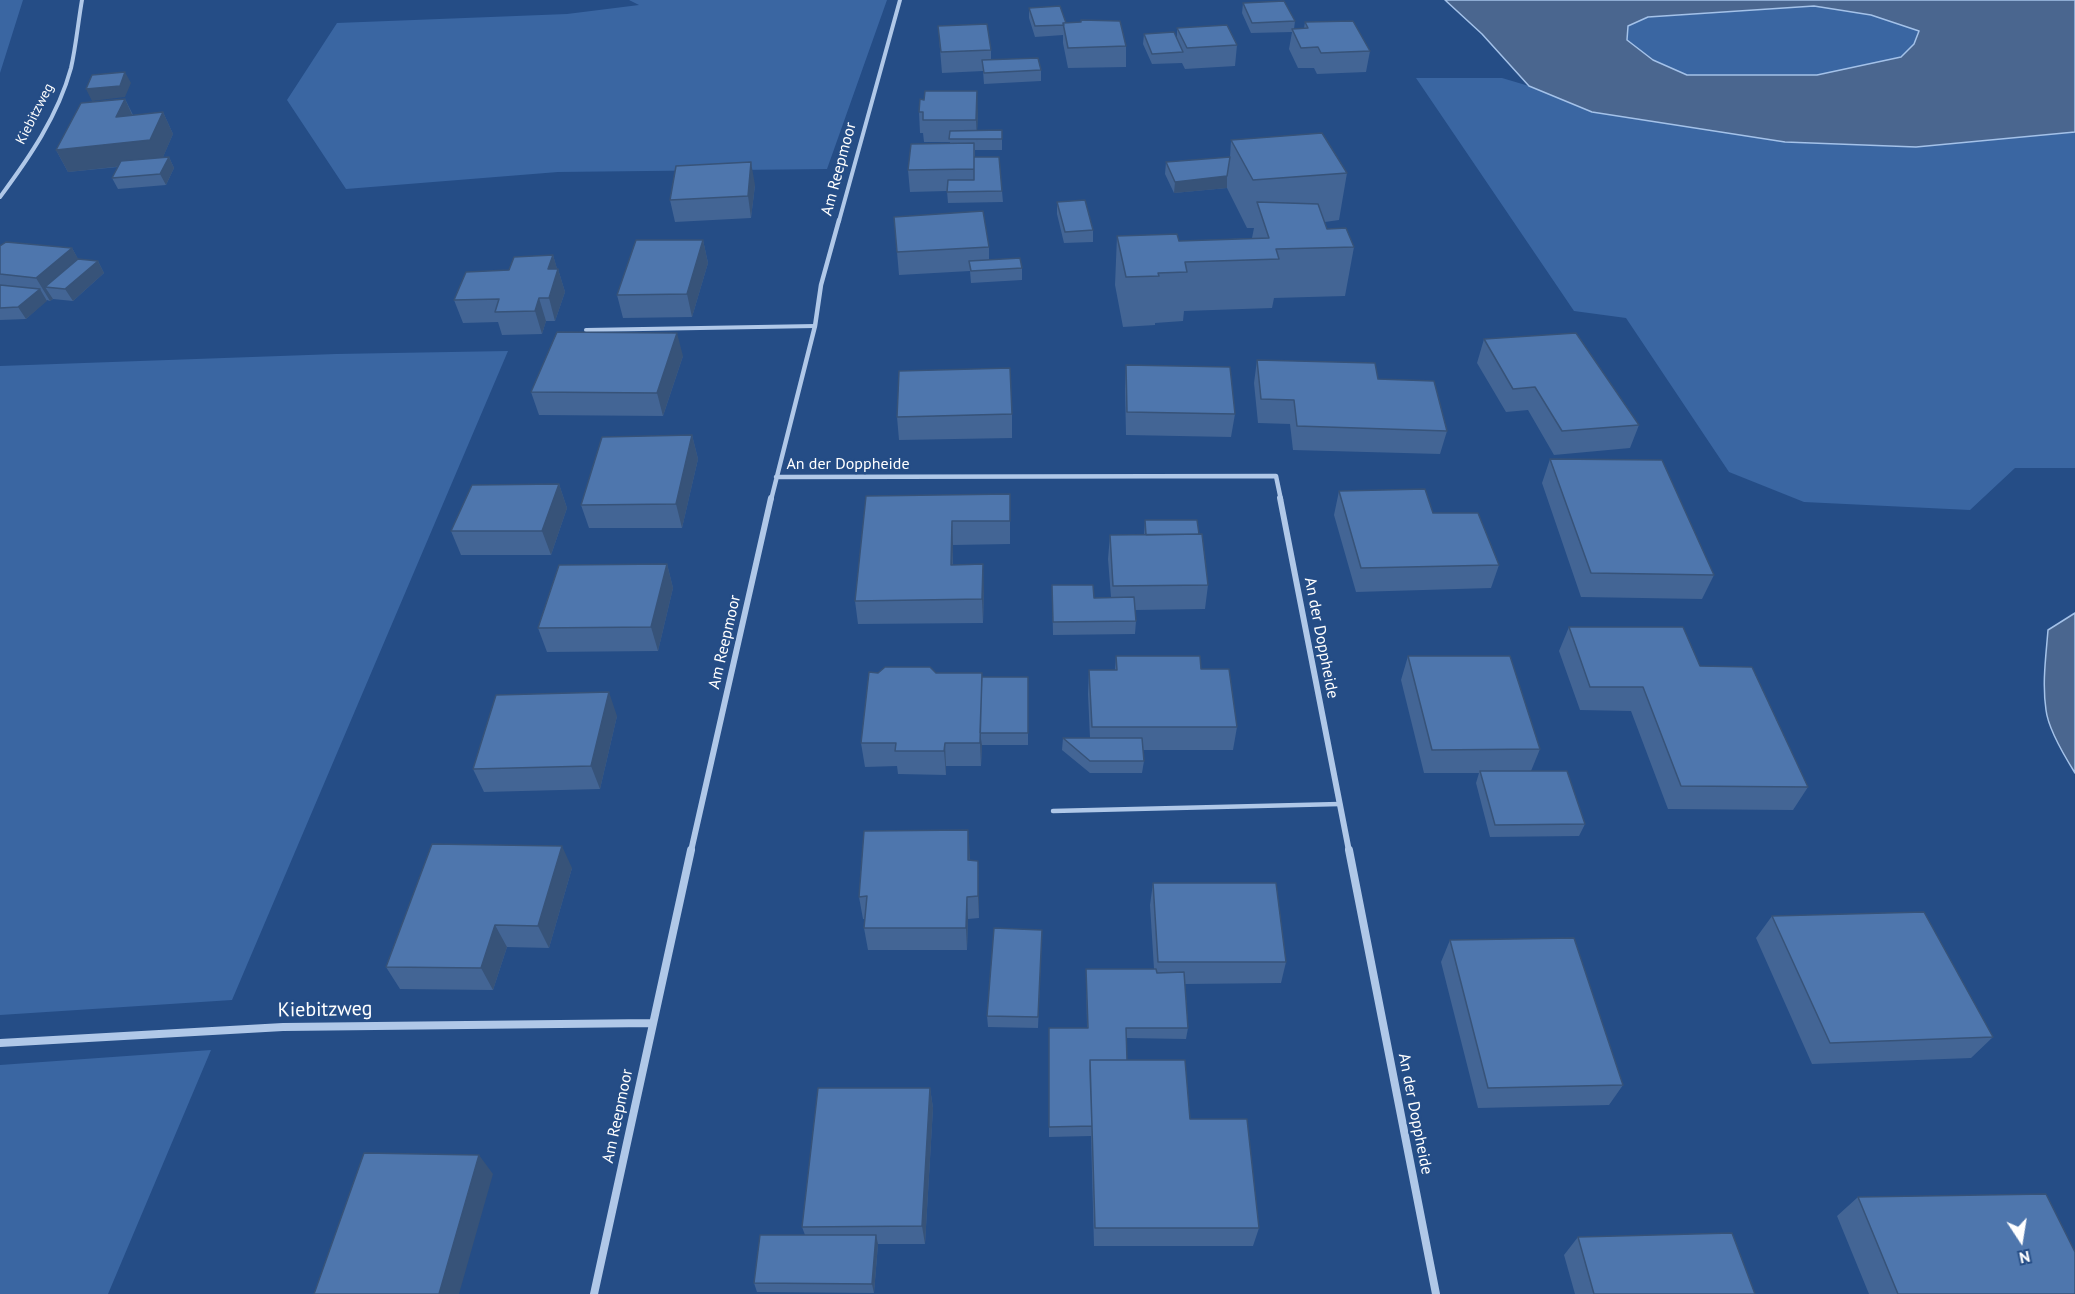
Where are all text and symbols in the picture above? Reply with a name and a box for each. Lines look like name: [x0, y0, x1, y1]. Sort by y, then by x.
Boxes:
street label: Kiebitzweg: [12, 81, 58, 147]
street label: Am Reepmoor: [817, 120, 861, 218]
street label: An der Doppheide: [786, 454, 910, 474]
street label: An der Doppheide: [1300, 576, 1342, 700]
street label: Am Reepmoor: [705, 593, 745, 691]
street label: Kiebitzweg: [277, 997, 373, 1023]
street label: An der Doppheide: [1394, 1052, 1436, 1176]
street label: Am Reepmoor: [599, 1067, 637, 1165]
north arrow: [1991, 1210, 2051, 1270]
text: N: [2018, 1247, 2032, 1268]

